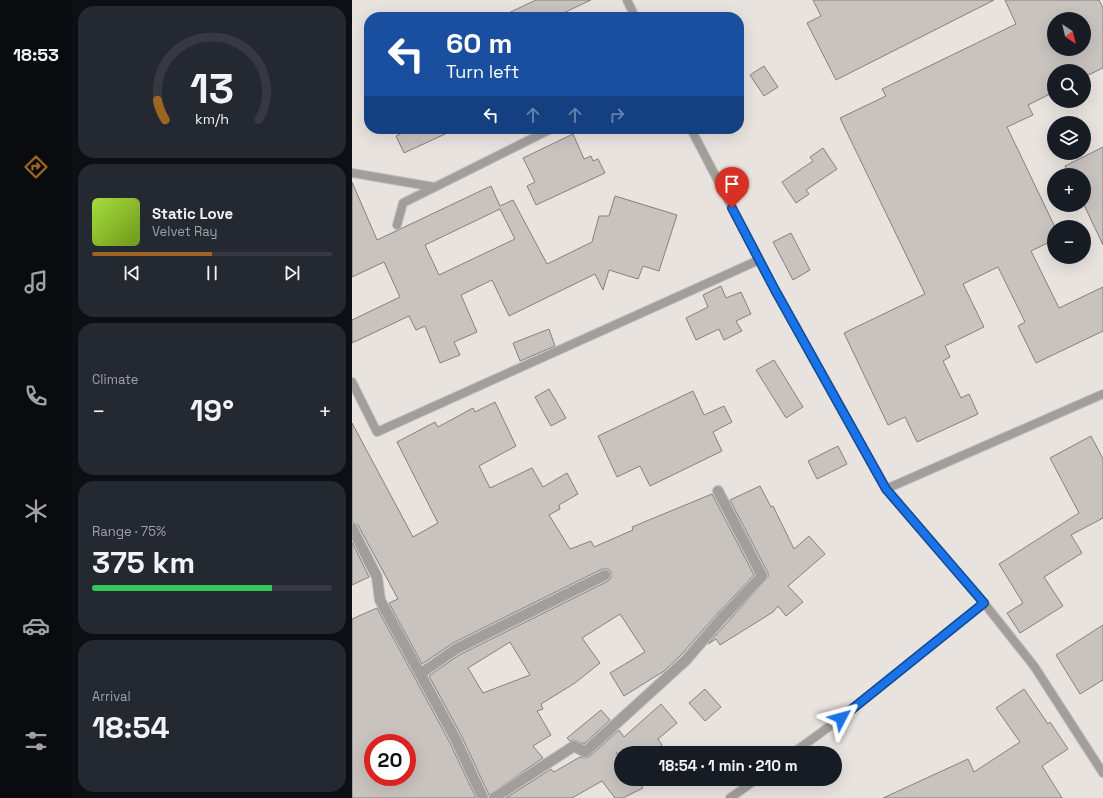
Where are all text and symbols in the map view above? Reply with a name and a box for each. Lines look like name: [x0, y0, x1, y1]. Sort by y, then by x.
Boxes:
north arrow: [1047, 12, 1091, 56]
map controls: [1047, 12, 1091, 264]
text: 60 m: [446, 25, 512, 61]
icon: left: [380, 28, 432, 80]
text: 18:53: [13, 43, 59, 66]
text: Turn left: [446, 60, 519, 83]
text: 13: [190, 62, 234, 115]
button: search: [1047, 64, 1091, 108]
icon: left: [480, 104, 502, 126]
icon: ahead: [522, 104, 544, 126]
icon: ahead: [564, 104, 586, 126]
icon: right: [606, 104, 628, 126]
text: km/h: [195, 110, 229, 128]
button: layers: [1047, 116, 1091, 160]
icon: directions: [22, 153, 50, 181]
pin: [715, 167, 749, 208]
button: +: [1047, 168, 1091, 212]
icon: arrive: [721, 173, 743, 195]
text: Static Love: [152, 204, 233, 223]
button: −: [1047, 220, 1091, 264]
text: Velvet Ray: [152, 223, 217, 240]
icon: previous: [121, 262, 143, 284]
icon: pause: [201, 262, 223, 284]
icon: next: [281, 262, 303, 284]
icon: music: [22, 268, 50, 296]
text: Climate: [92, 371, 138, 388]
icon: phone: [22, 382, 50, 410]
text: 19°: [190, 391, 234, 430]
text: −: [92, 397, 106, 425]
text: +: [318, 397, 332, 425]
icon: climate: [22, 497, 50, 525]
text: Range · 75%: [92, 523, 166, 540]
text: 375 km: [92, 543, 195, 582]
icon: car: [22, 612, 50, 640]
text: Arrival: [92, 688, 131, 705]
position arrow: [820, 697, 862, 739]
text: 18:54: [92, 708, 170, 747]
icon: filters: [22, 727, 50, 755]
speed limit sign: 20: [364, 734, 416, 786]
text: 18:54 · 1 min · 210 m: [658, 756, 798, 775]

